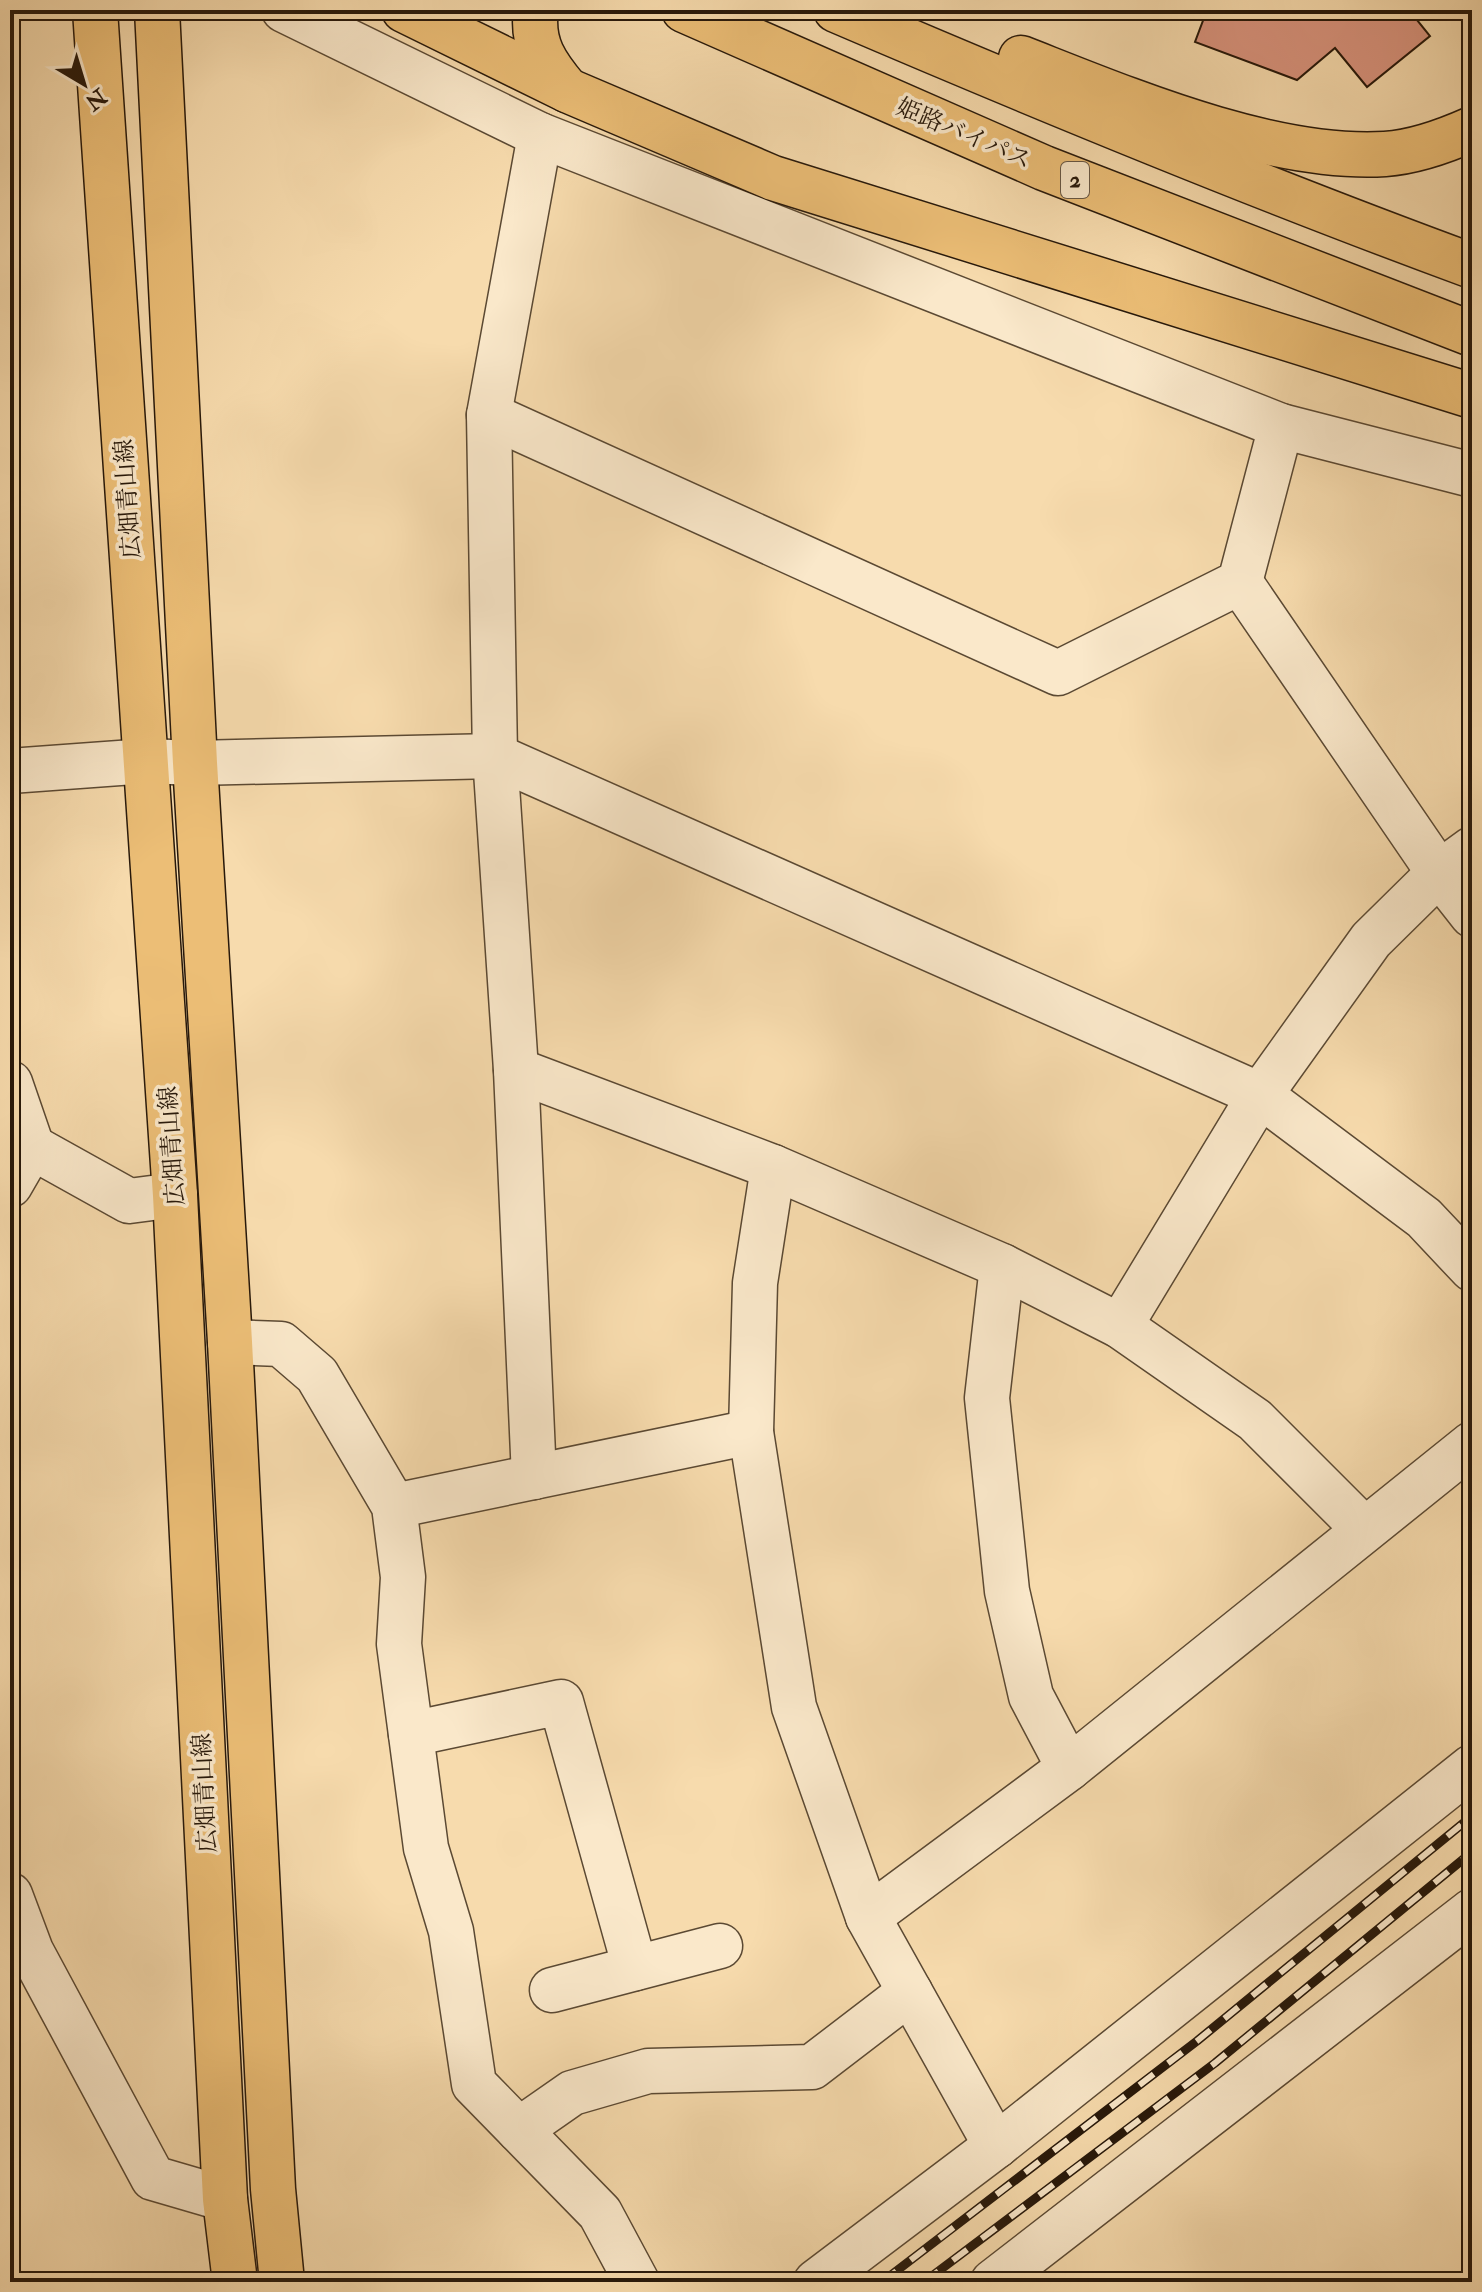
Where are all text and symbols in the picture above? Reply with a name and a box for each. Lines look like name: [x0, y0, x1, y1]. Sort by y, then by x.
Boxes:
north arrow: [44, 44, 124, 124]
text: N: [79, 81, 113, 116]
street label: 姫路バイパス: [892, 92, 1036, 176]
road number: 2: [1061, 162, 1089, 198]
street label: 広畑青山線: [108, 438, 148, 560]
street label: 広畑青山線: [152, 1085, 192, 1207]
street label: 広畑青山線: [186, 1732, 224, 1854]

